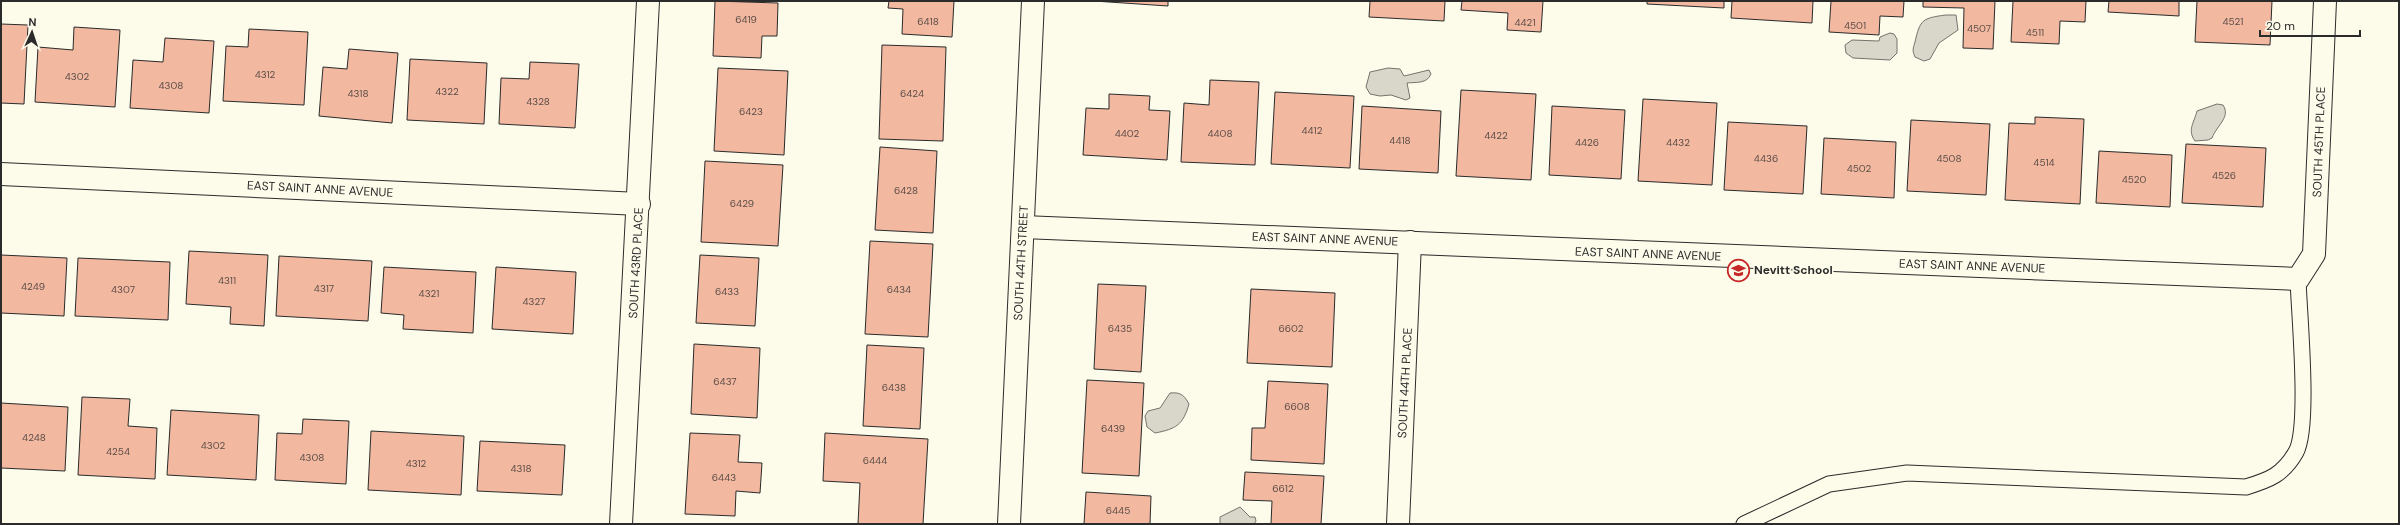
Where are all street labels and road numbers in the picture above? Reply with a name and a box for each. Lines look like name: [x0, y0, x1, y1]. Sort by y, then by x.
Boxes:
street label: SOUTH 45TH PLACE: [2309, 86, 2329, 198]
street label: EAST SAINT ANNE AVENUE: [246, 177, 394, 201]
street label: SOUTH 44TH STREET: [1010, 205, 1032, 321]
street label: SOUTH 43RD PLACE: [625, 207, 647, 319]
street label: EAST SAINT ANNE AVENUE: [1252, 228, 1399, 250]
street label: EAST SAINT ANNE AVENUE: [1575, 243, 1722, 265]
street label: EAST SAINT ANNE AVENUE: [1899, 255, 2046, 277]
street label: SOUTH 44TH PLACE: [1394, 327, 1416, 439]

